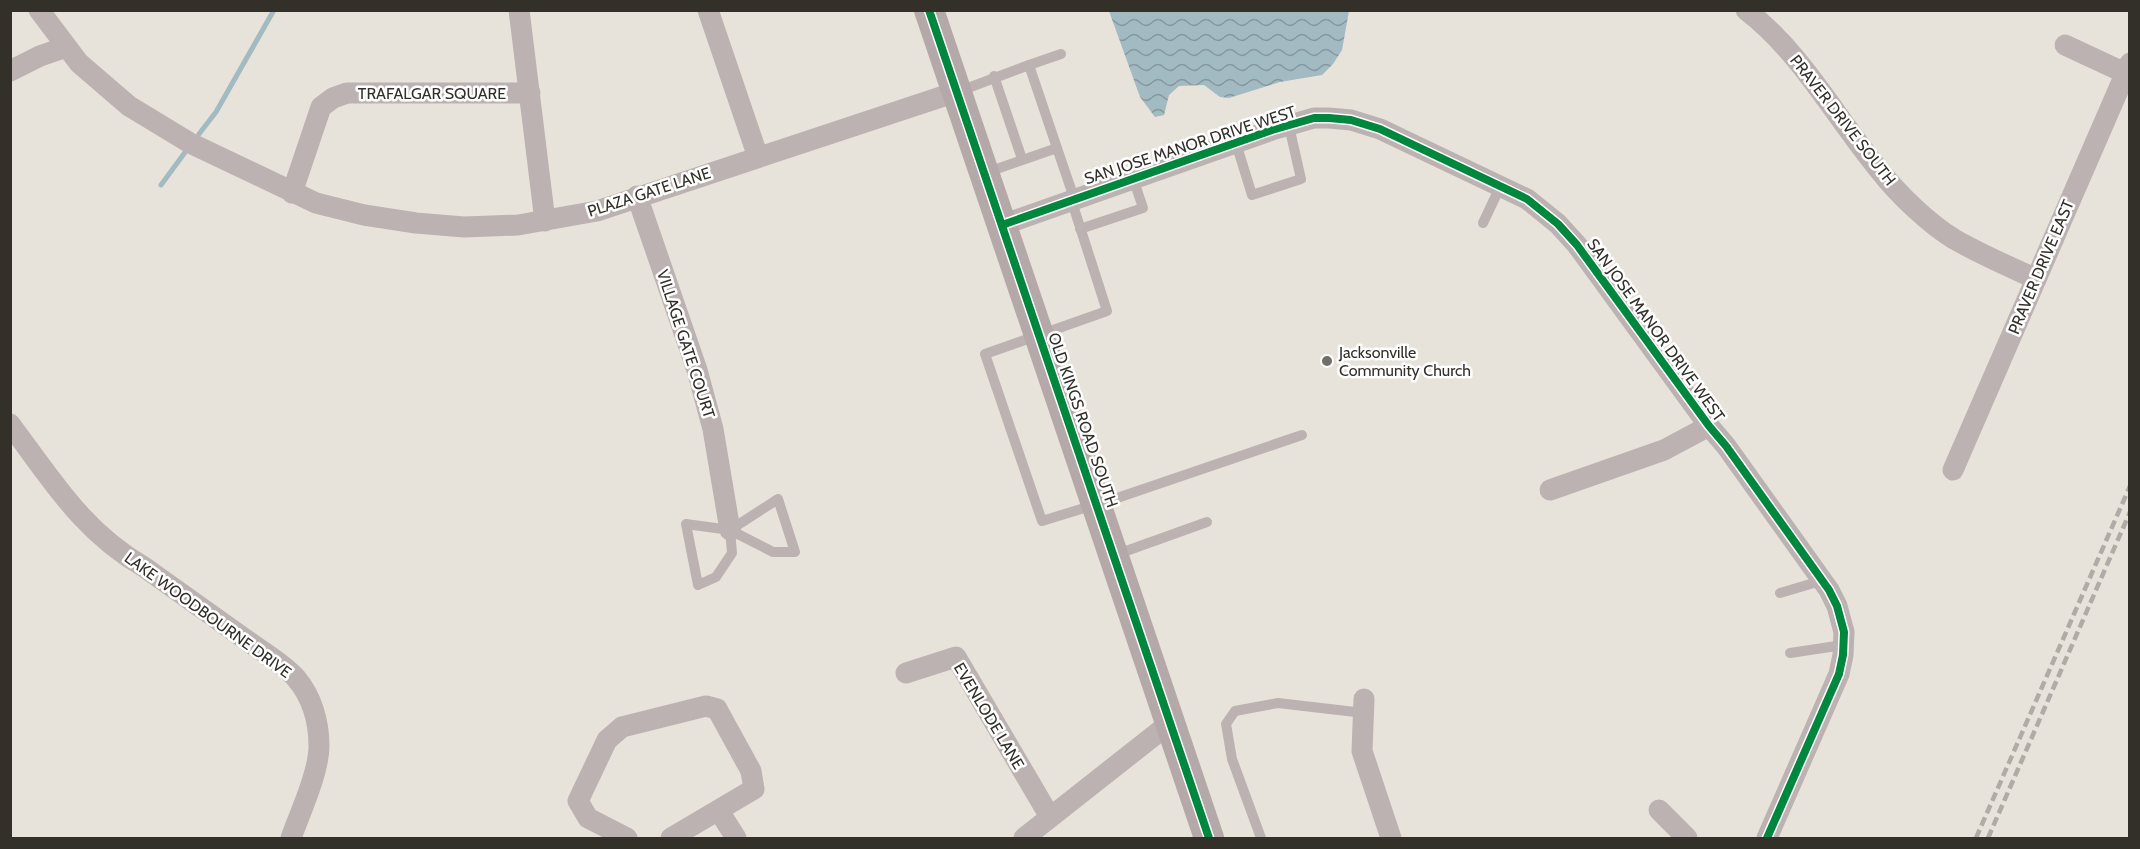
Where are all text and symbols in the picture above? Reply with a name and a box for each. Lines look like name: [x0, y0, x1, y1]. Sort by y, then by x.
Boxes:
street label: PRAVER DRIVE SOUTH: [1786, 51, 1900, 189]
street label: TRAFALGAR SQUARE: [358, 84, 506, 103]
street label: SAN JOSE MANOR DRIVE WEST: [1082, 102, 1299, 188]
street label: PLAZA GATE LANE: [585, 163, 713, 221]
street label: PRAVER DRIVE EAST: [2004, 197, 2078, 337]
street label: SAN JOSE MANOR DRIVE WEST: [1583, 235, 1729, 426]
street label: VILLAGE GATE COURT: [653, 267, 719, 421]
street label: OLD KINGS ROAD SOUTH: [1044, 330, 1122, 510]
place label: Jacksonville Community Church: [1338, 343, 1471, 380]
marker: Jacksonville Community Church: [1320, 354, 1334, 368]
street label: LAKE WOODBOURNE DRIVE: [121, 548, 295, 682]
street label: EVENLODE LANE: [950, 659, 1028, 773]

